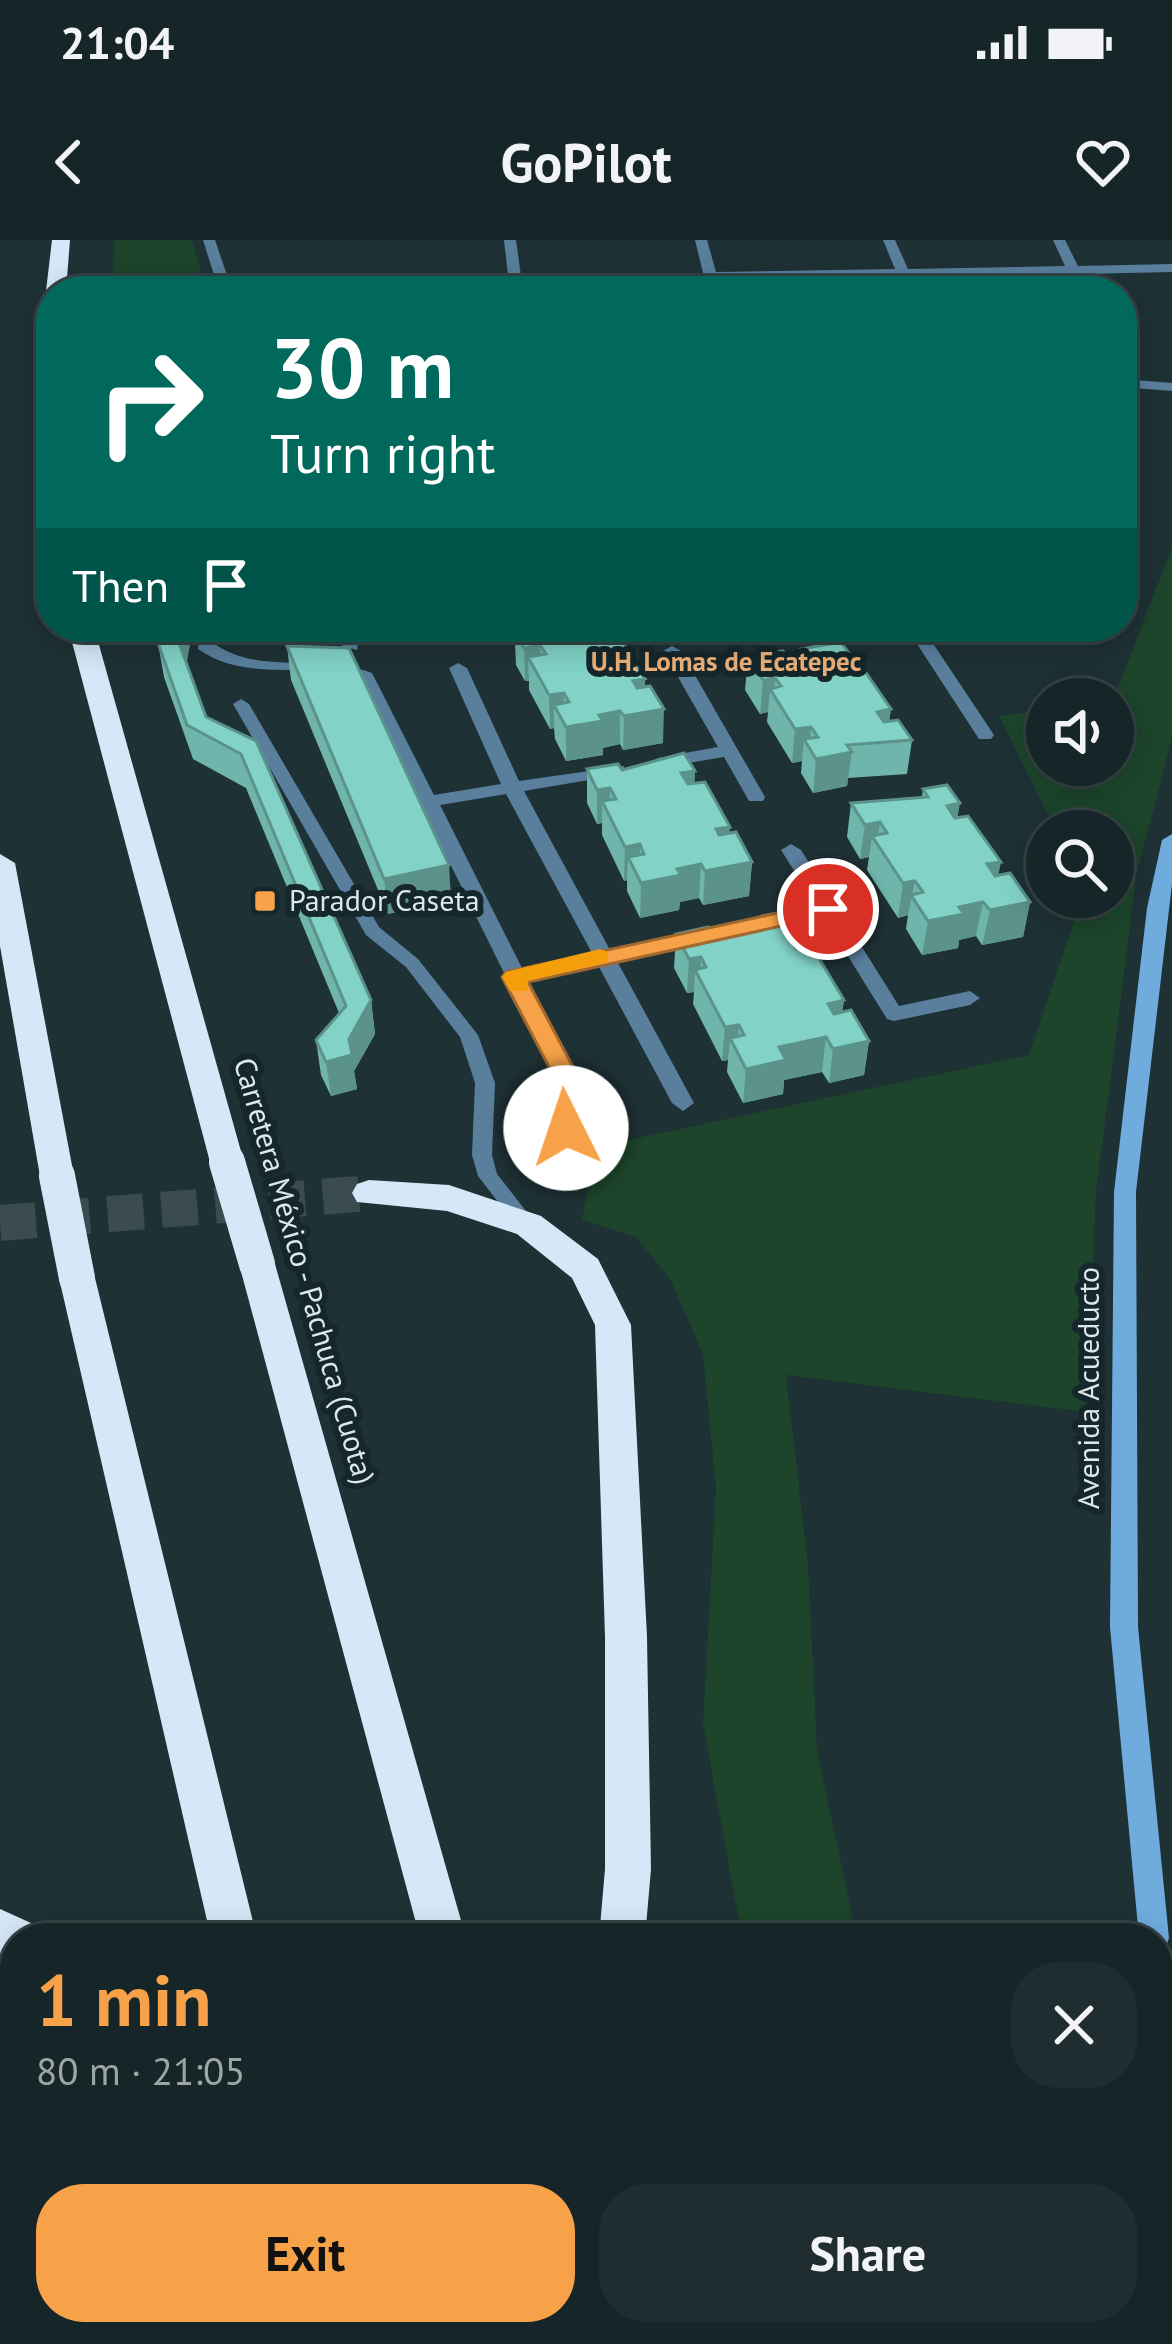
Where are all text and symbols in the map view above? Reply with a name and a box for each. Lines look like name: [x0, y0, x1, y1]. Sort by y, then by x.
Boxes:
text: 21:04: [60, 13, 174, 71]
text: GoPilot: [500, 127, 672, 197]
icon: back: [36, 129, 102, 195]
icon: heart: [1070, 129, 1136, 195]
text: 30 m: [270, 312, 454, 421]
icon: right: [72, 324, 228, 480]
text: Turn right: [270, 418, 495, 488]
icon: arrive: [193, 552, 259, 618]
text: Then: [72, 556, 169, 614]
district label: U.H. Lomas de Ecatepec: [591, 644, 862, 678]
map controls: [1026, 678, 1134, 918]
button: sound: [1026, 678, 1134, 786]
button: search: [1026, 810, 1134, 918]
pin: [777, 858, 879, 960]
icon: arrive: [795, 876, 861, 942]
place label: Parador Caseta: [289, 880, 480, 919]
marker: Parador Caseta: [252, 888, 278, 914]
street label: Carretera México - Pachuca (Cuota): [226, 1053, 385, 1488]
position arrow: [503, 1065, 629, 1191]
street label: Avenida Acueducto: [1068, 1267, 1107, 1509]
text: 1 min: [36, 1953, 212, 2046]
button: close: [1011, 1962, 1137, 2088]
text: 80 m · 21:05: [36, 2045, 245, 2096]
button: Exit: [36, 2184, 575, 2322]
button: Share: [599, 2184, 1137, 2322]

